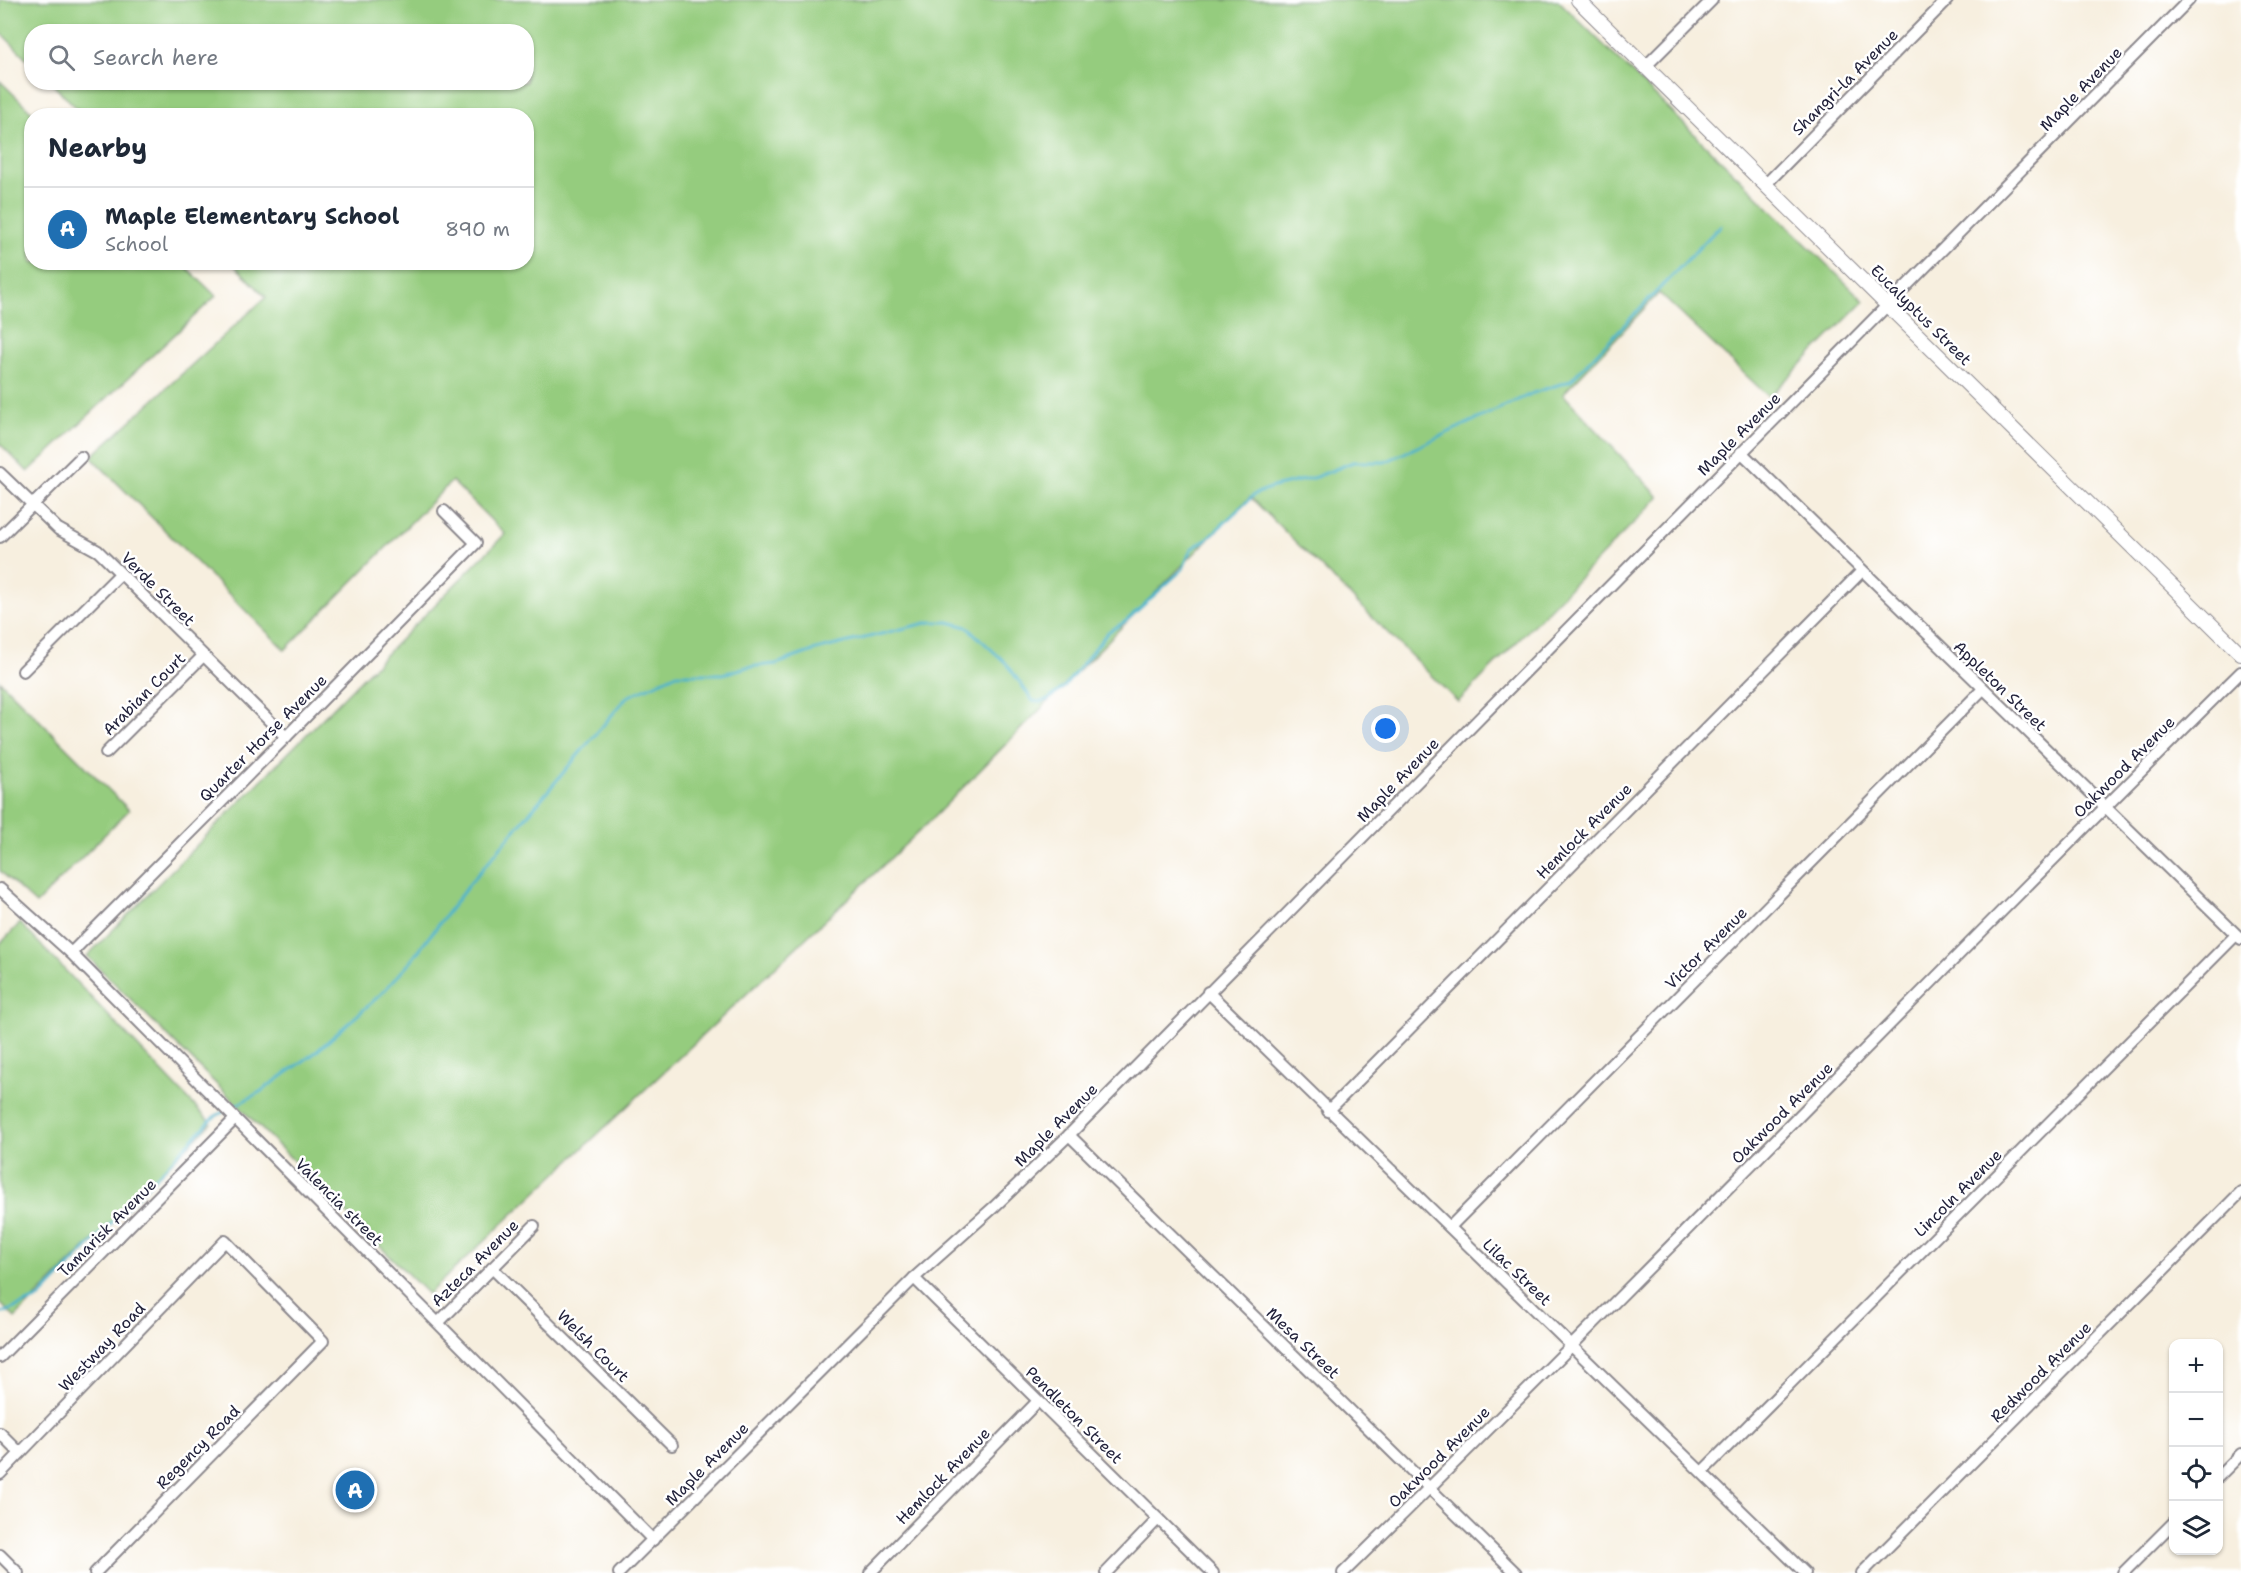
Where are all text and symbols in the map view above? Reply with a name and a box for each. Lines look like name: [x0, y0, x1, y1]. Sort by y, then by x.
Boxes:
search box: [24, 24, 534, 90]
street label: Shangri-la Avenue: [1787, 24, 1903, 140]
icon: search: [45, 41, 78, 74]
street label: Maple Avenue: [2035, 42, 2127, 136]
text: Search here: [93, 43, 219, 72]
text: Nearby: [48, 130, 147, 165]
text: Maple Elementary School: [105, 202, 399, 231]
text: A: [60, 216, 75, 242]
text: 890 m: [445, 216, 510, 242]
text: School: [105, 231, 168, 257]
street label: Eucalyptus Street: [1866, 260, 1976, 370]
street label: Maple Avenue: [1693, 388, 1785, 480]
street label: Verde Street: [116, 547, 200, 631]
street label: Appleton Street: [1949, 636, 2051, 736]
street label: Arabian Court: [98, 648, 190, 740]
street label: Quarter Horse Avenue: [195, 670, 331, 806]
street label: Oakwood Avenue: [2069, 712, 2179, 822]
your location: [1371, 714, 1400, 743]
street label: Maple Avenue: [1352, 733, 1444, 827]
street label: Hemlock Avenue: [1532, 779, 1636, 883]
street label: Victor Avenue: [1660, 902, 1752, 994]
street label: Oakwood Avenue: [1727, 1058, 1837, 1168]
street label: Maple Avenue: [1010, 1079, 1102, 1171]
street label: Lincoln Avenue: [1910, 1145, 2006, 1241]
street label: Valencia street: [291, 1154, 387, 1250]
street label: Tamarisk Avenue: [53, 1174, 161, 1282]
street label: Azteca Avenue: [427, 1215, 523, 1311]
street label: Lilac Street: [1478, 1234, 1556, 1310]
street label: Westway Road: [54, 1298, 150, 1396]
street label: Mesa Street: [1262, 1303, 1344, 1383]
street label: Welsh Court: [552, 1305, 634, 1387]
street label: Redwood Avenue: [1986, 1317, 2096, 1427]
map controls: [2169, 1339, 2223, 1555]
button: +: [2169, 1339, 2223, 1393]
street label: Pendleton Street: [1021, 1362, 1127, 1468]
button: −: [2169, 1393, 2223, 1447]
street label: Regency Road: [152, 1401, 244, 1493]
street label: Oakwood Avenue: [1384, 1402, 1494, 1512]
street label: Maple Avenue: [661, 1418, 753, 1510]
street label: Hemlock Avenue: [891, 1423, 995, 1529]
button: locate: [2169, 1447, 2223, 1501]
pin: A: [336, 1468, 374, 1512]
button: layers: [2169, 1501, 2223, 1555]

